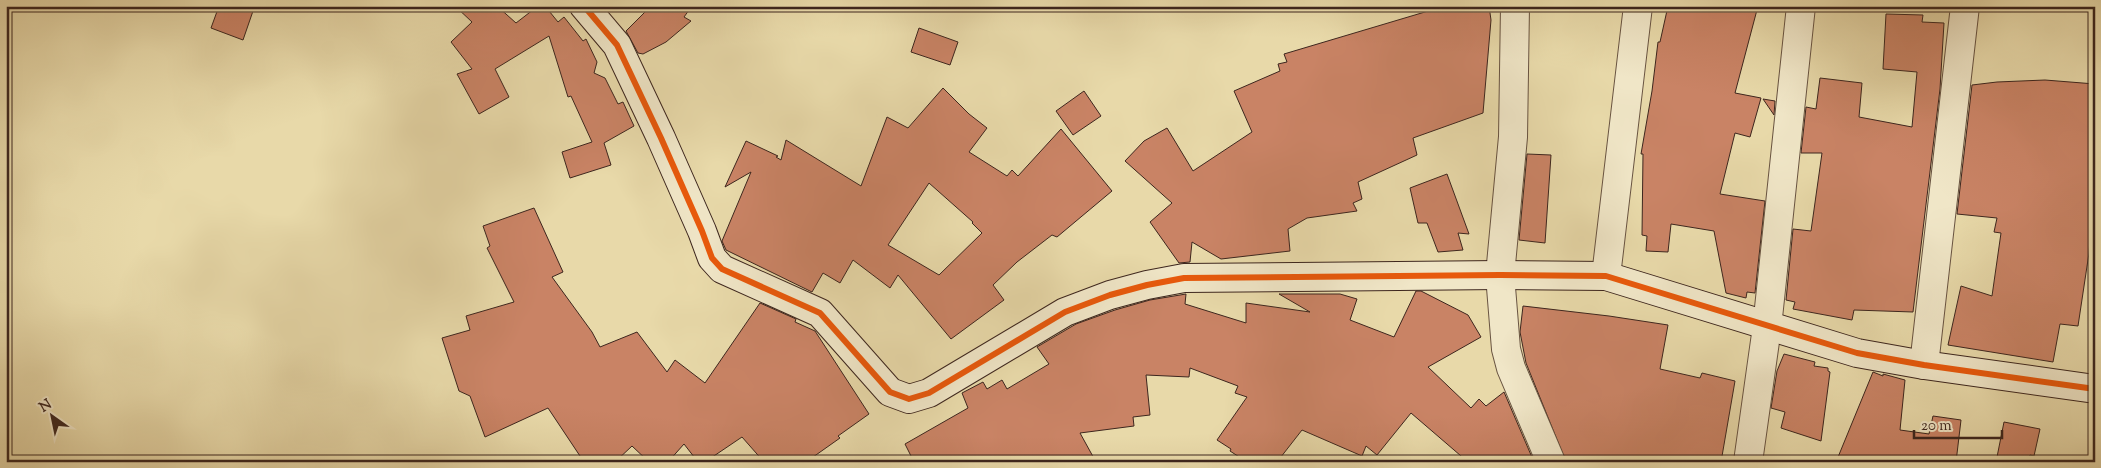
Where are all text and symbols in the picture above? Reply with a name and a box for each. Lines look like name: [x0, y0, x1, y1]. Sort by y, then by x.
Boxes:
north arrow: [28, 390, 78, 440]
text: N: [36, 395, 56, 418]
scale bar: [1914, 408, 2001, 440]
text: 20 m: [1921, 416, 1952, 437]

